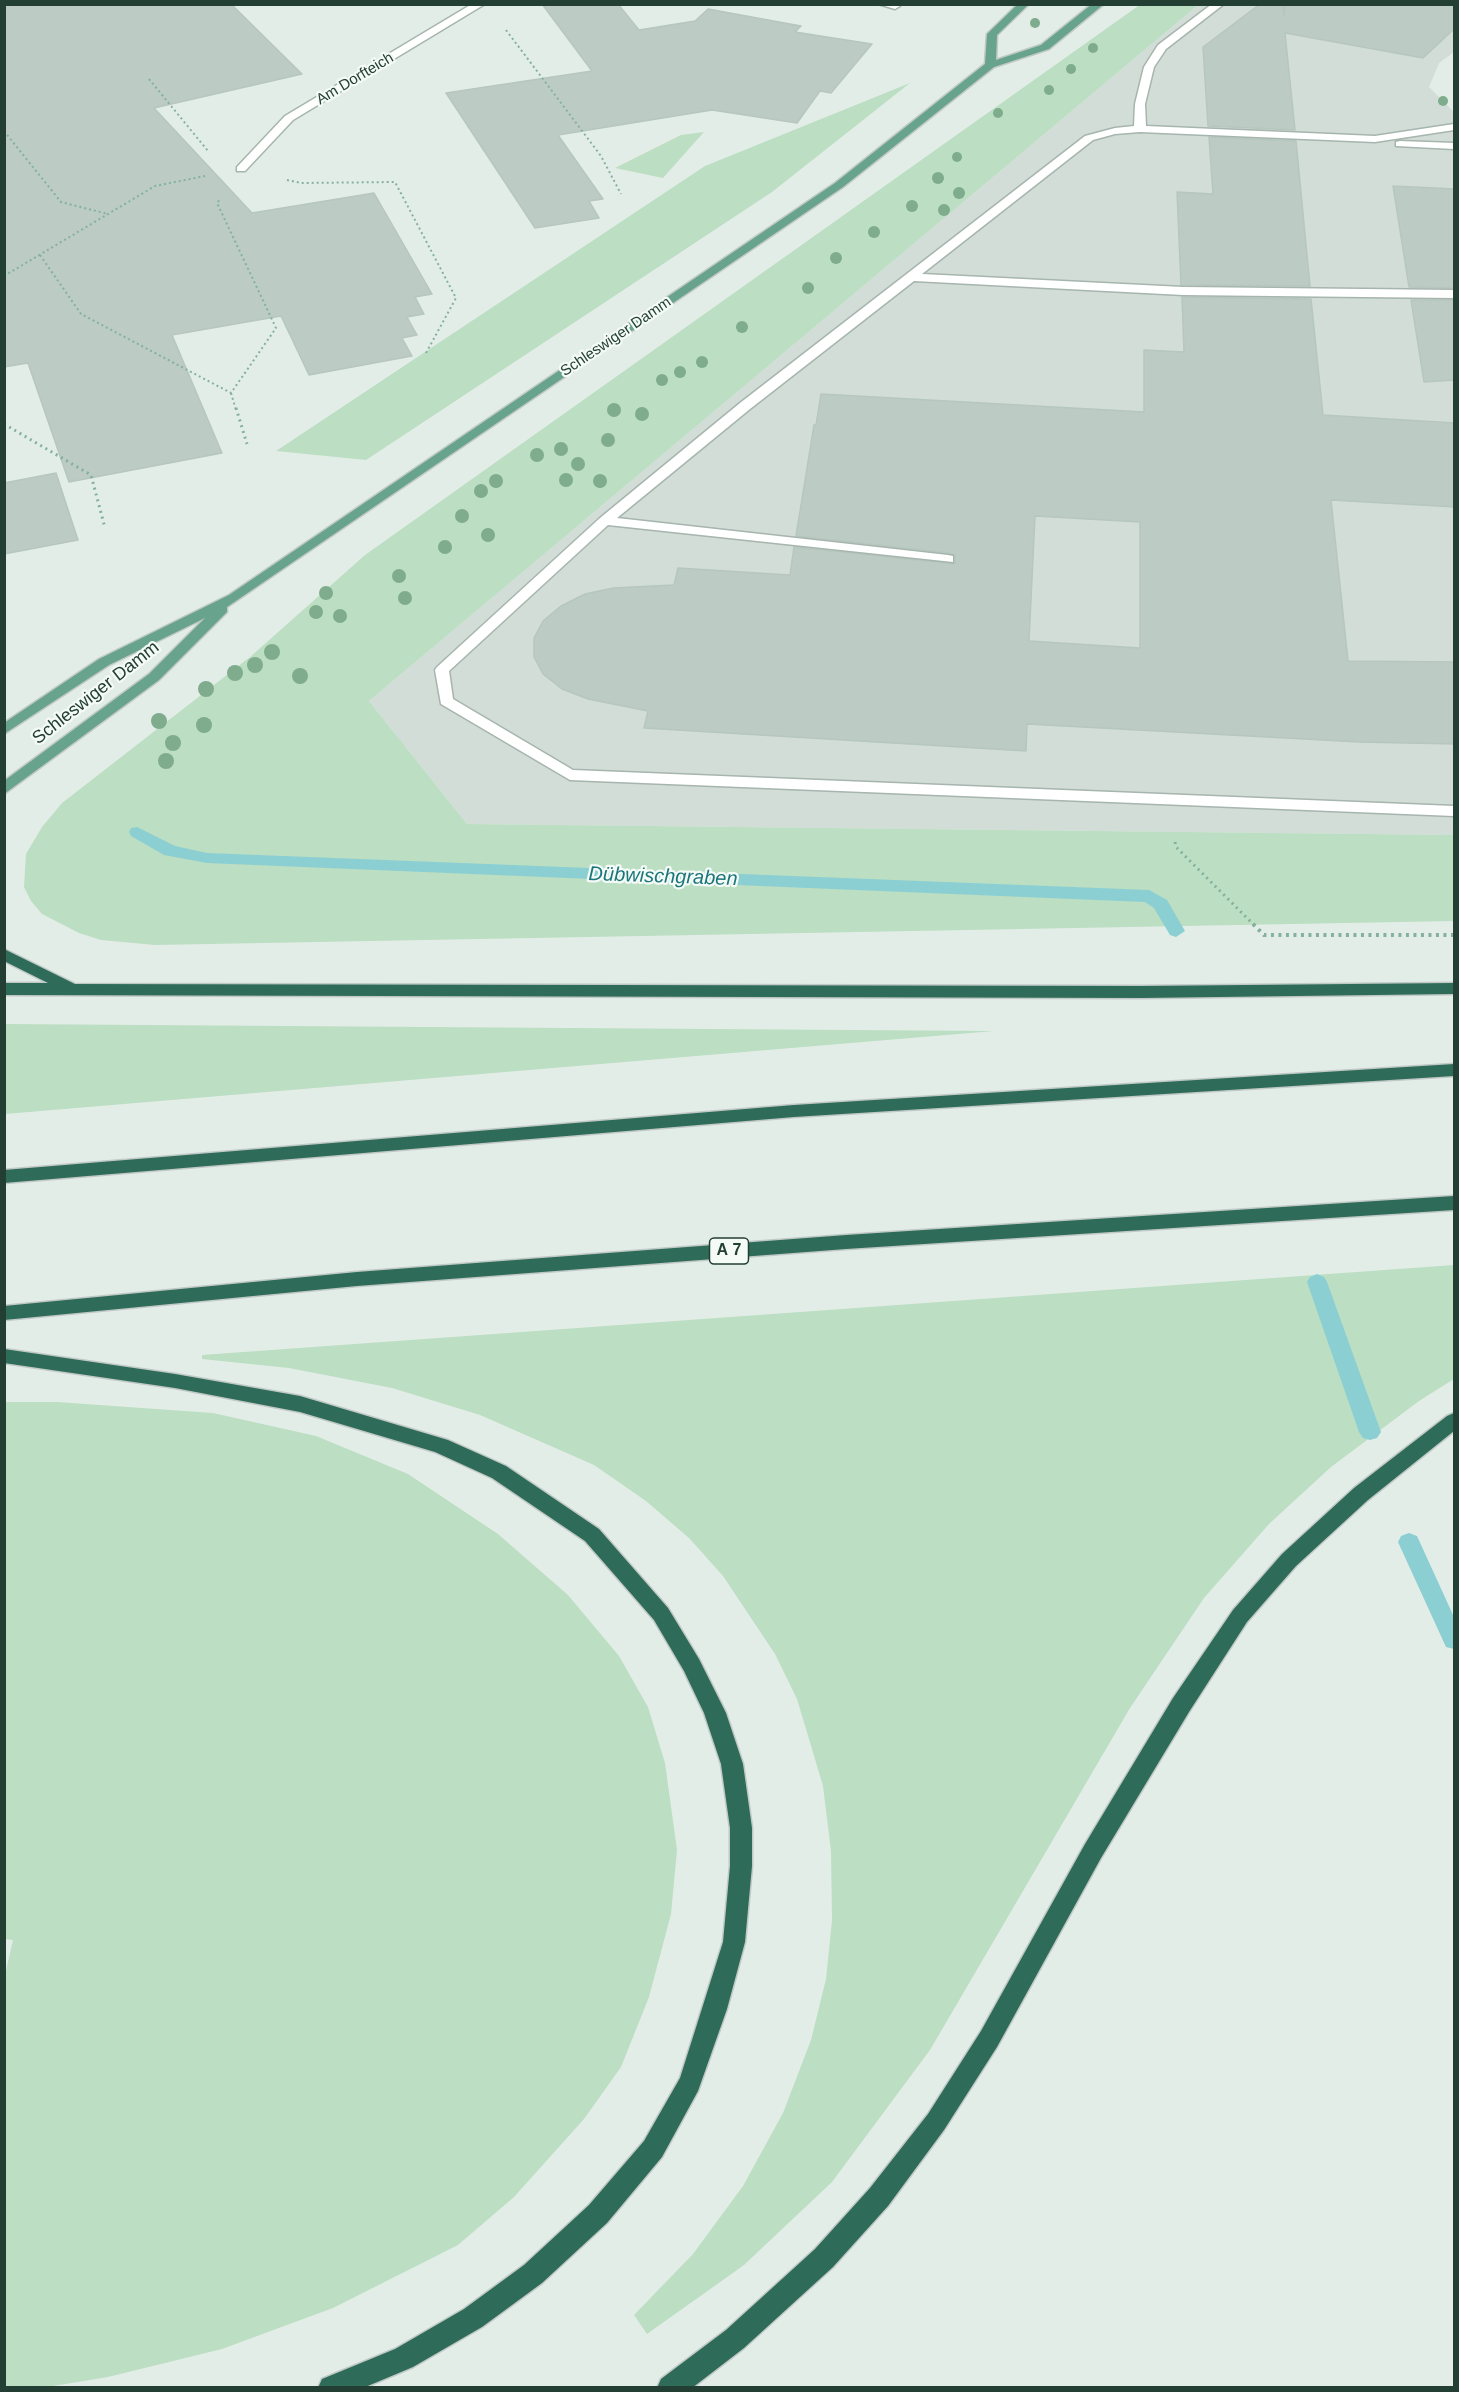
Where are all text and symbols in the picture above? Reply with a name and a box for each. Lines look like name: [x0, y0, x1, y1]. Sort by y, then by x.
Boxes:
street label: Am Dorfteich: [313, 49, 397, 109]
street label: Schleswiger Damm: [557, 293, 675, 381]
street label: Schleswiger Damm: [28, 637, 164, 749]
water label: Dübwischgraben: [588, 862, 738, 892]
road number: A 7: [710, 1238, 748, 1264]

